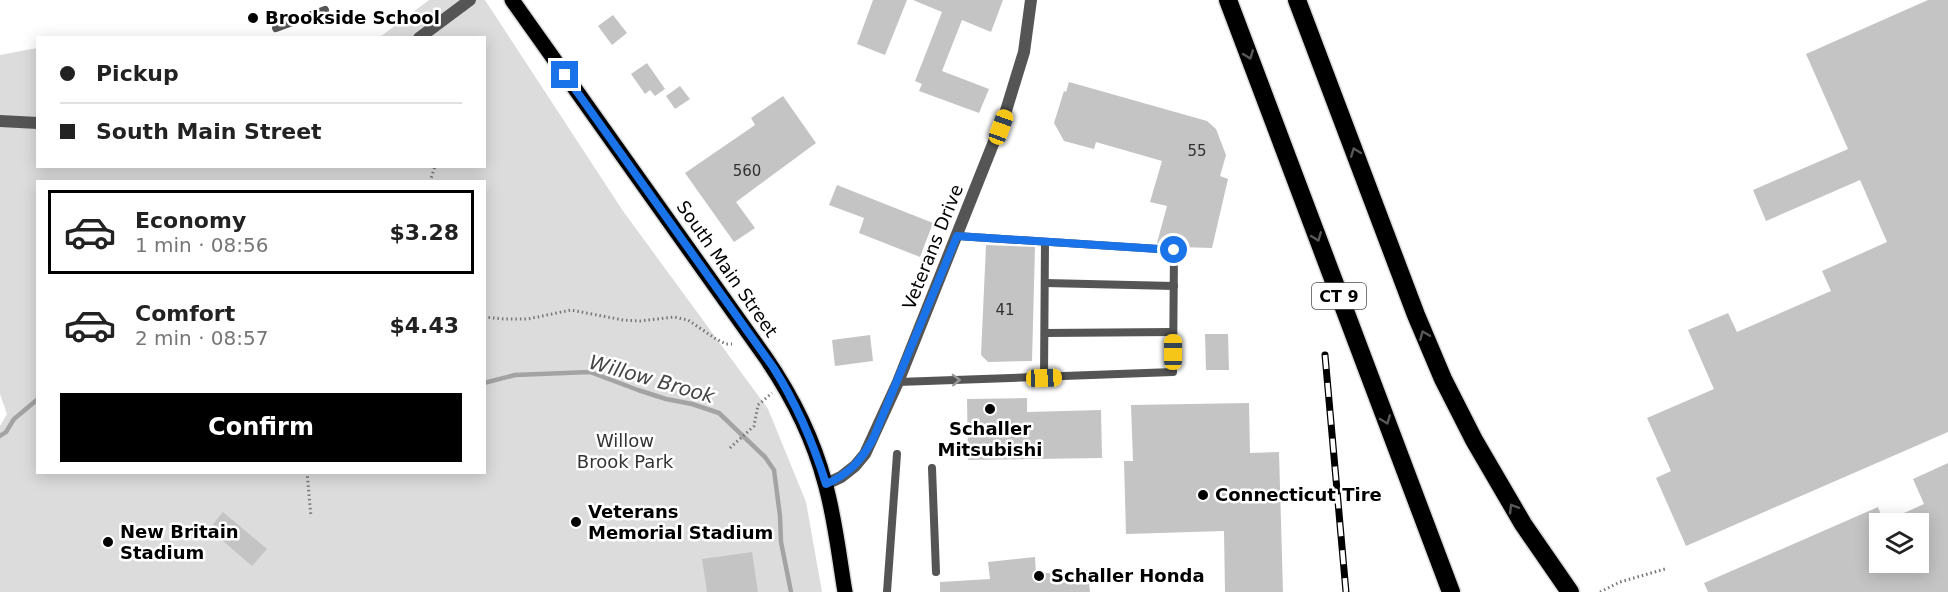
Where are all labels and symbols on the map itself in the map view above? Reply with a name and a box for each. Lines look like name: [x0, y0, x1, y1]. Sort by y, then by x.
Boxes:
place label: Brookside School: [265, 7, 440, 28]
marker: Brookside School: [246, 11, 260, 25]
one-way arrow: [1241, 49, 1254, 60]
route end: [551, 61, 578, 88]
car: [986, 107, 1016, 147]
house number: 55: [1187, 142, 1207, 160]
one-way arrow: [1349, 147, 1362, 158]
house number: 560: [733, 162, 761, 180]
street label: Veterans Drive: [898, 181, 967, 312]
street label: South Main Street: [673, 197, 782, 341]
one-way arrow: [1310, 231, 1323, 242]
route start: [1160, 236, 1187, 263]
road number: CT 9: [1312, 283, 1366, 309]
house number: 41: [995, 301, 1015, 319]
one-way arrow: [1419, 330, 1431, 341]
car: [1164, 334, 1182, 370]
water label: Willow Brook: [586, 350, 719, 409]
car: [1026, 368, 1062, 388]
one-way arrow: [952, 374, 961, 386]
marker: Schaller Mitsubishi: [983, 402, 997, 416]
one-way arrow: [1379, 414, 1391, 425]
place label: Schaller Mitsubishi: [938, 418, 1042, 460]
park label: Willow Brook Park: [577, 430, 674, 472]
place label: Connecticut Tire: [1215, 484, 1382, 505]
marker: Connecticut Tire: [1196, 488, 1210, 502]
place label: Veterans Memorial Stadium: [588, 501, 773, 543]
one-way arrow: [1509, 504, 1520, 514]
marker: Veterans Memorial Stadium: [569, 515, 583, 529]
place label: New Britain Stadium: [120, 521, 239, 563]
marker: New Britain Stadium: [101, 535, 115, 549]
place label: Schaller Honda: [1051, 565, 1205, 586]
marker: Schaller Honda: [1032, 569, 1046, 583]

